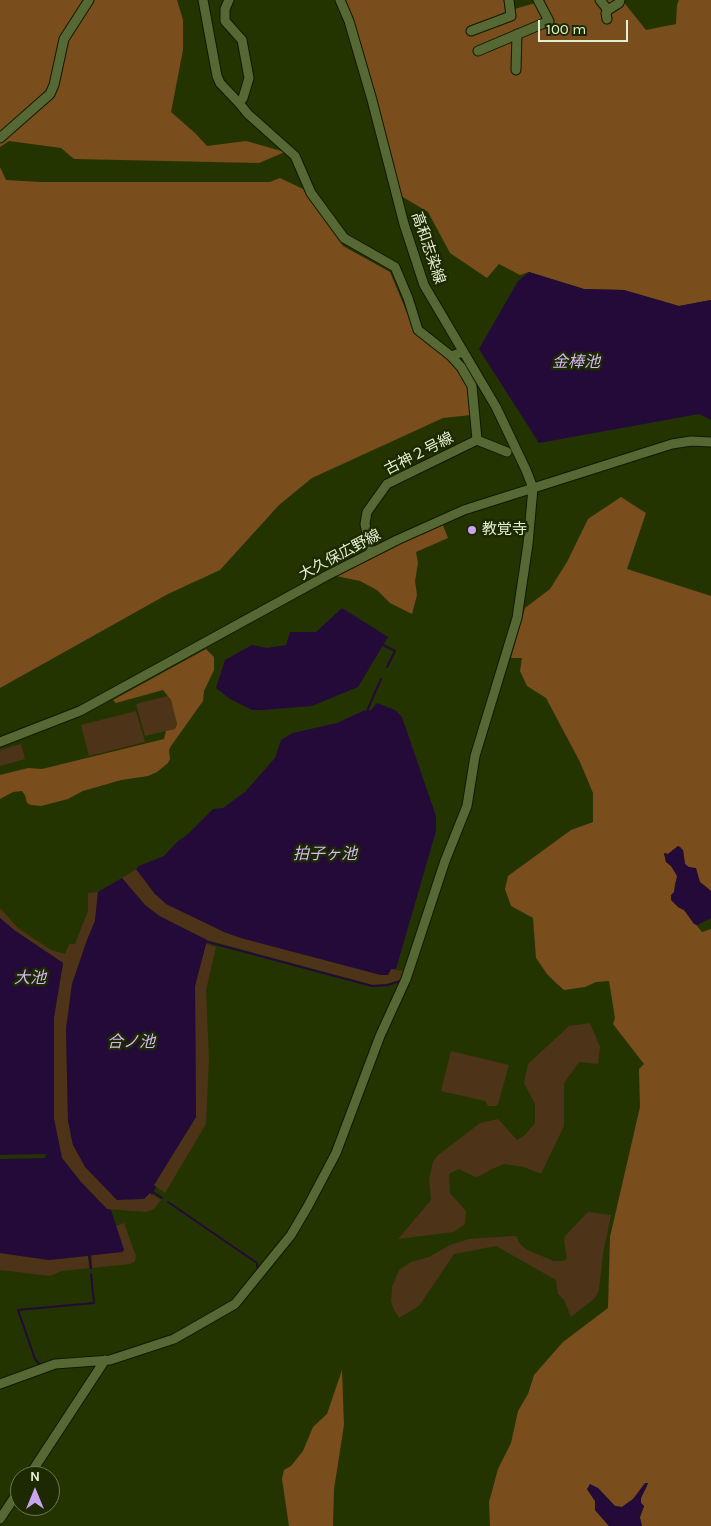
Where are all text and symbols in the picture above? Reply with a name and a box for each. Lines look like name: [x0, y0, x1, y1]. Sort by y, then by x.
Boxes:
scale bar: [541, 10, 631, 42]
text: 100 m: [546, 20, 586, 38]
street label: 高和志染線: [407, 210, 449, 286]
water label: 金棒池: [552, 352, 600, 372]
street label: 古神２号線: [382, 429, 456, 479]
place label: 教覚寺: [482, 521, 527, 539]
marker: 教覚寺: [466, 524, 478, 536]
street label: 大久保広野線: [296, 526, 384, 584]
water label: 拍子ヶ池: [293, 844, 357, 864]
water label: 大池: [14, 968, 46, 988]
water label: 合ノ池: [107, 1032, 155, 1052]
north arrow: [10, 1466, 60, 1516]
text: N: [30, 1468, 40, 1485]

